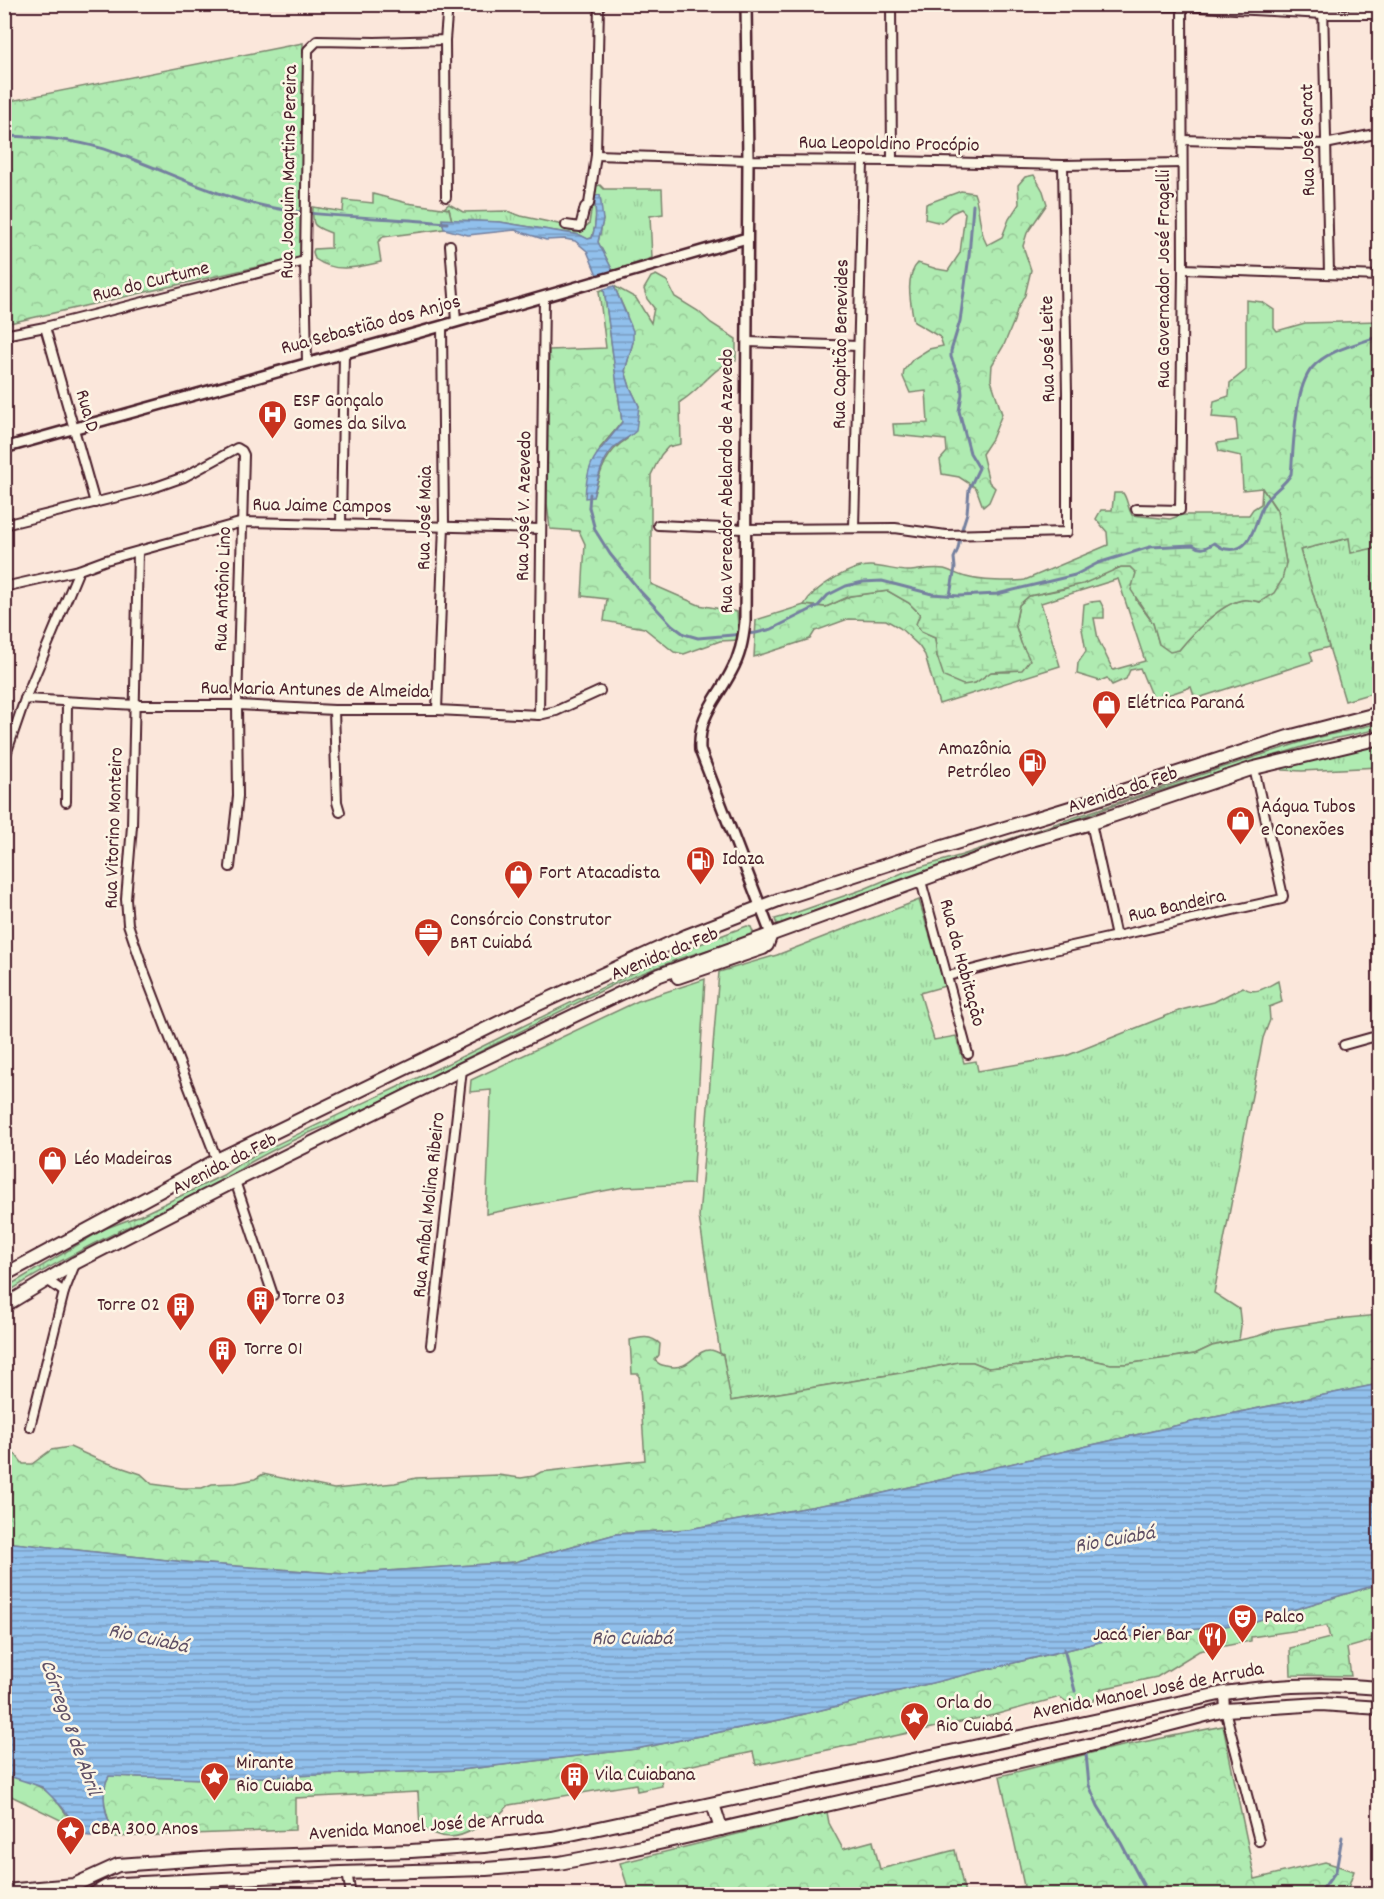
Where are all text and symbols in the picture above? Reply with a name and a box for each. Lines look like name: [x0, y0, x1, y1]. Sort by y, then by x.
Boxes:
street label: Rua Joaquim Martins Pereira: [274, 64, 306, 279]
street label: Rua José Sarat: [1294, 84, 1324, 196]
street label: Rua Leopoldino Procópio: [798, 129, 980, 161]
street label: Rua Governador José Fragelli: [1151, 169, 1179, 389]
street label: Rua do Curtume: [90, 255, 213, 311]
street label: Rua Capitão Benevides: [827, 259, 857, 429]
street label: Rua Sebastião dos Anjos: [278, 289, 464, 363]
street label: Rua José Leite: [1034, 295, 1064, 403]
street label: Rua Vereador Abelardo de Azevedo: [714, 348, 742, 613]
street label: Rua D: [67, 387, 105, 435]
place label: ESF Gonçalo Gomes da Silva: [293, 388, 406, 439]
hospital icon: ESF Gonçalo Gomes da Silva: [256, 398, 288, 440]
street label: Rua José V. Azevedo: [510, 430, 540, 581]
street label: Rua José Maia: [411, 465, 441, 570]
street label: Rua Jaime Campos: [252, 492, 392, 522]
street label: Rua Antônio Lino: [208, 526, 240, 652]
street label: Rua Maria Antunes de Almeida: [200, 675, 430, 707]
shop icon: Elétrica Paraná: [1090, 688, 1122, 730]
place label: Elétrica Paraná: [1127, 690, 1244, 718]
place label: Amazônia Petróleo: [938, 736, 1012, 787]
fuel station icon: Amazônia Petróleo: [1016, 746, 1048, 788]
street label: Rua Vitorino Monteiro: [98, 747, 132, 909]
street label: Avenida da Feb: [1064, 760, 1182, 822]
place label: Aágua Tubos e Conexões: [1261, 794, 1356, 845]
shop icon: Aágua Tubos e Conexões: [1224, 804, 1256, 846]
fuel station icon: Idaza: [685, 844, 717, 886]
place label: Idaza: [722, 846, 765, 874]
shop icon: Fort Atacadista: [502, 858, 534, 900]
place label: Fort Atacadista: [539, 860, 660, 888]
street label: Rua Bandeira: [1126, 883, 1229, 931]
street label: Rua da Habitação: [930, 896, 992, 1030]
place label: Consórcio Construtor BRT Cuiabá: [450, 907, 612, 958]
office icon: Consórcio Construtor BRT Cuiabá: [413, 916, 445, 958]
street label: Avenida da Feb: [607, 921, 723, 989]
street label: Rua Aníbal Molina Ribeiro: [406, 1111, 454, 1299]
street label: Avenida da Feb: [168, 1127, 282, 1203]
shop icon: Léo Madeiras: [37, 1144, 69, 1186]
place label: Léo Madeiras: [74, 1146, 172, 1174]
building icon: Torre 03: [245, 1284, 277, 1326]
place label: Torre 03: [282, 1286, 345, 1314]
building icon: Torre 02: [165, 1290, 197, 1332]
place label: Torre 02: [97, 1292, 160, 1320]
building icon: Torre 01: [207, 1334, 239, 1376]
place label: Torre 01: [244, 1336, 303, 1364]
water label: Rio Cuiabá: [1073, 1519, 1160, 1563]
theatre icon: Palco: [1227, 1602, 1259, 1644]
place label: Palco: [1264, 1604, 1304, 1632]
water label: Rio Cuiabá: [105, 1617, 193, 1664]
restaurant icon: Jacá Pier Bar: [1197, 1620, 1229, 1662]
place label: Jacá Pier Bar: [1093, 1622, 1193, 1650]
water label: Rio Cuiabá: [592, 1625, 675, 1655]
water label: Córrego 8 de Abril: [31, 1656, 108, 1802]
street label: Avenida Manoel José de Arruda: [1030, 1656, 1267, 1728]
place label: Orla do Rio Cuiabá: [936, 1690, 1013, 1741]
place icon: Orla do Rio Cuiabá: [899, 1700, 931, 1742]
place label: Mirante Rio Cuiaba: [236, 1750, 313, 1801]
place icon: Mirante Rio Cuiaba: [199, 1760, 231, 1802]
building icon: Vila Cuiabana: [558, 1760, 590, 1802]
place label: Vila Cuiabana: [595, 1762, 696, 1790]
street label: Avenida Manoel José de Arruda: [308, 1805, 545, 1849]
place icon: CBA 300 Anos: [54, 1814, 86, 1856]
place label: CBA 300 Anos: [91, 1816, 199, 1844]

